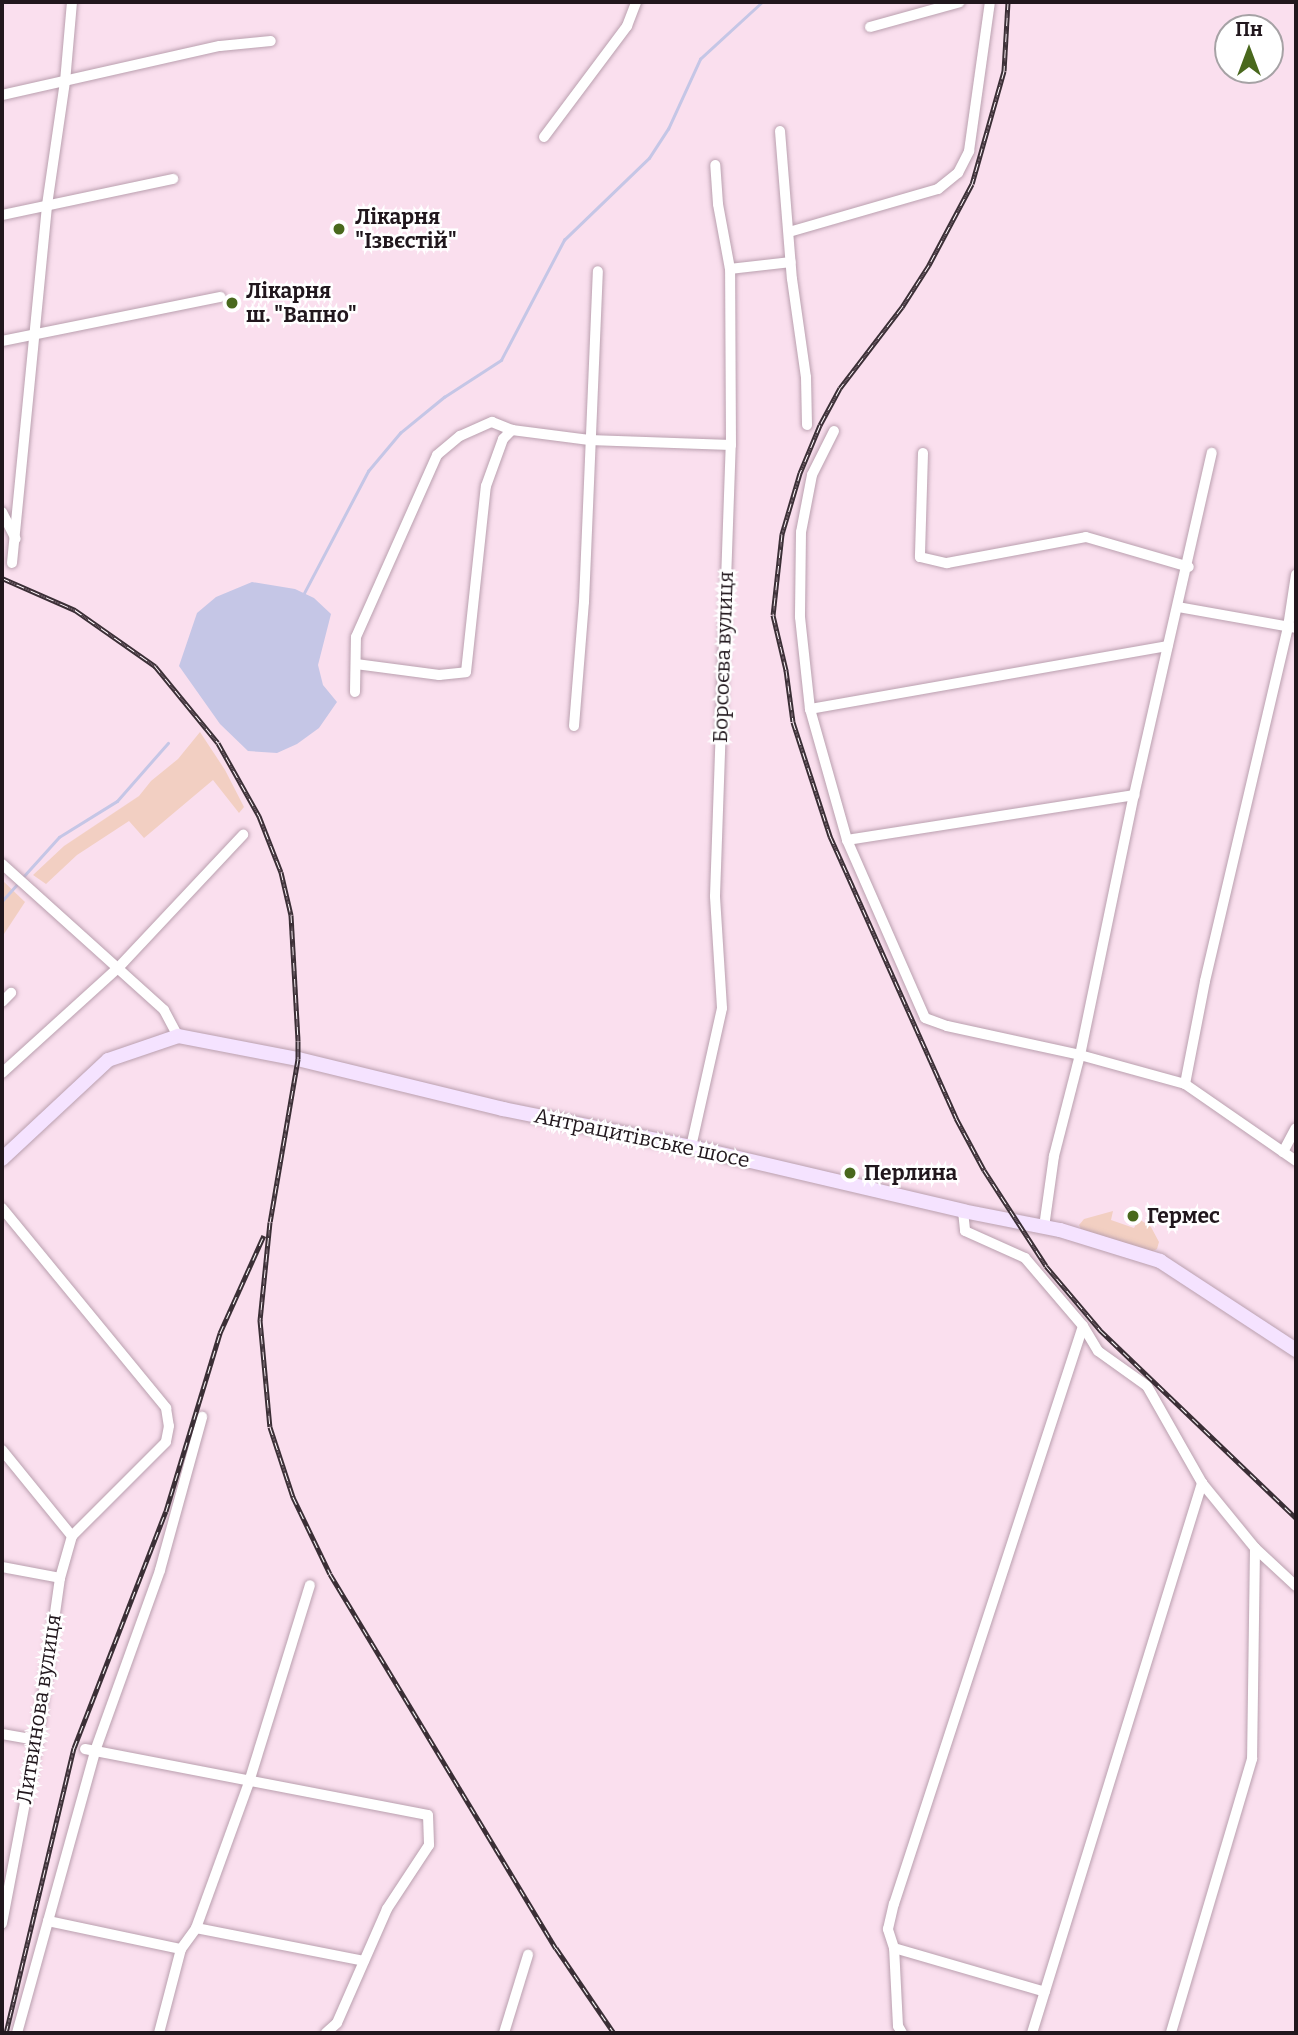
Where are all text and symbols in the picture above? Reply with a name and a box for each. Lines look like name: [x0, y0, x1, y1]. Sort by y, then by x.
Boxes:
north arrow: [1214, 14, 1284, 84]
text: Пн: [1235, 18, 1263, 41]
place label: Лікарня "Ізвєстій": [355, 204, 457, 254]
marker: Лікарня "Ізвєстій": [329, 219, 349, 239]
place label: Лікарня ш. "Вапно": [246, 278, 357, 328]
marker: Лікарня ш. "Вапно": [224, 295, 240, 311]
street label: Борсоєва вулиця: [707, 571, 739, 743]
street label: Антрацитівське шосе: [532, 1103, 752, 1173]
place label: Перлина: [864, 1160, 957, 1186]
marker: Перлина: [842, 1165, 858, 1181]
place label: Гермес: [1147, 1203, 1220, 1229]
marker: Гермес: [1125, 1208, 1141, 1224]
street label: Литвинова вулиця: [12, 1612, 66, 1806]

